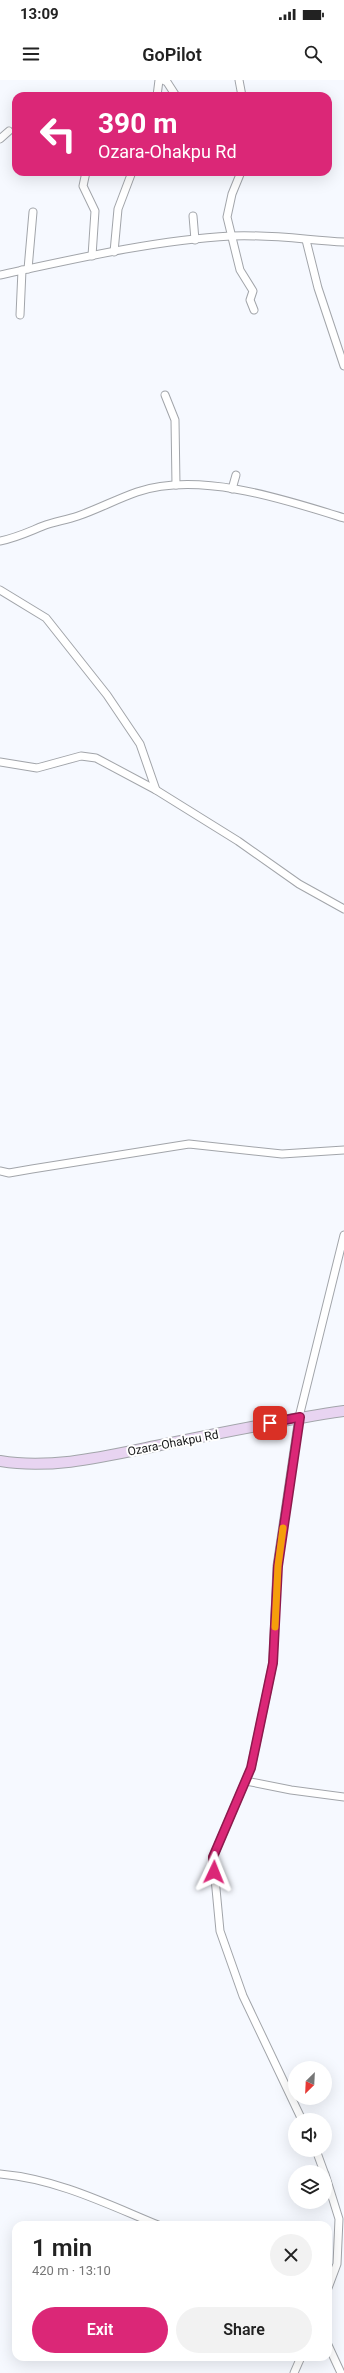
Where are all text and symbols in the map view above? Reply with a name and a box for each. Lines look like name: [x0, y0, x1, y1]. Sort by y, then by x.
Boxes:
text: 13:09: [20, 5, 59, 23]
icon: menu: [20, 43, 42, 65]
icon: search: [302, 43, 324, 65]
text: GoPilot: [142, 44, 202, 65]
text: 390 m: [98, 107, 177, 140]
icon: left: [32, 108, 84, 160]
text: Ozara-Ohakpu Rd: [98, 141, 237, 162]
pin: [253, 1406, 287, 1440]
icon: arrive: [259, 1412, 281, 1434]
street label: Ozara-Ohakpu Rd: [126, 1427, 220, 1459]
position arrow: [193, 1851, 235, 1893]
north arrow: [288, 2061, 332, 2105]
map controls: [288, 2061, 332, 2209]
button: sound: [288, 2113, 332, 2157]
button: layers: [288, 2165, 332, 2209]
text: 1 min: [32, 2234, 92, 2262]
button: close: [270, 2234, 312, 2276]
text: 420 m · 13:10: [32, 2263, 111, 2278]
button: Exit: [32, 2307, 168, 2353]
button: Share: [176, 2307, 312, 2353]

